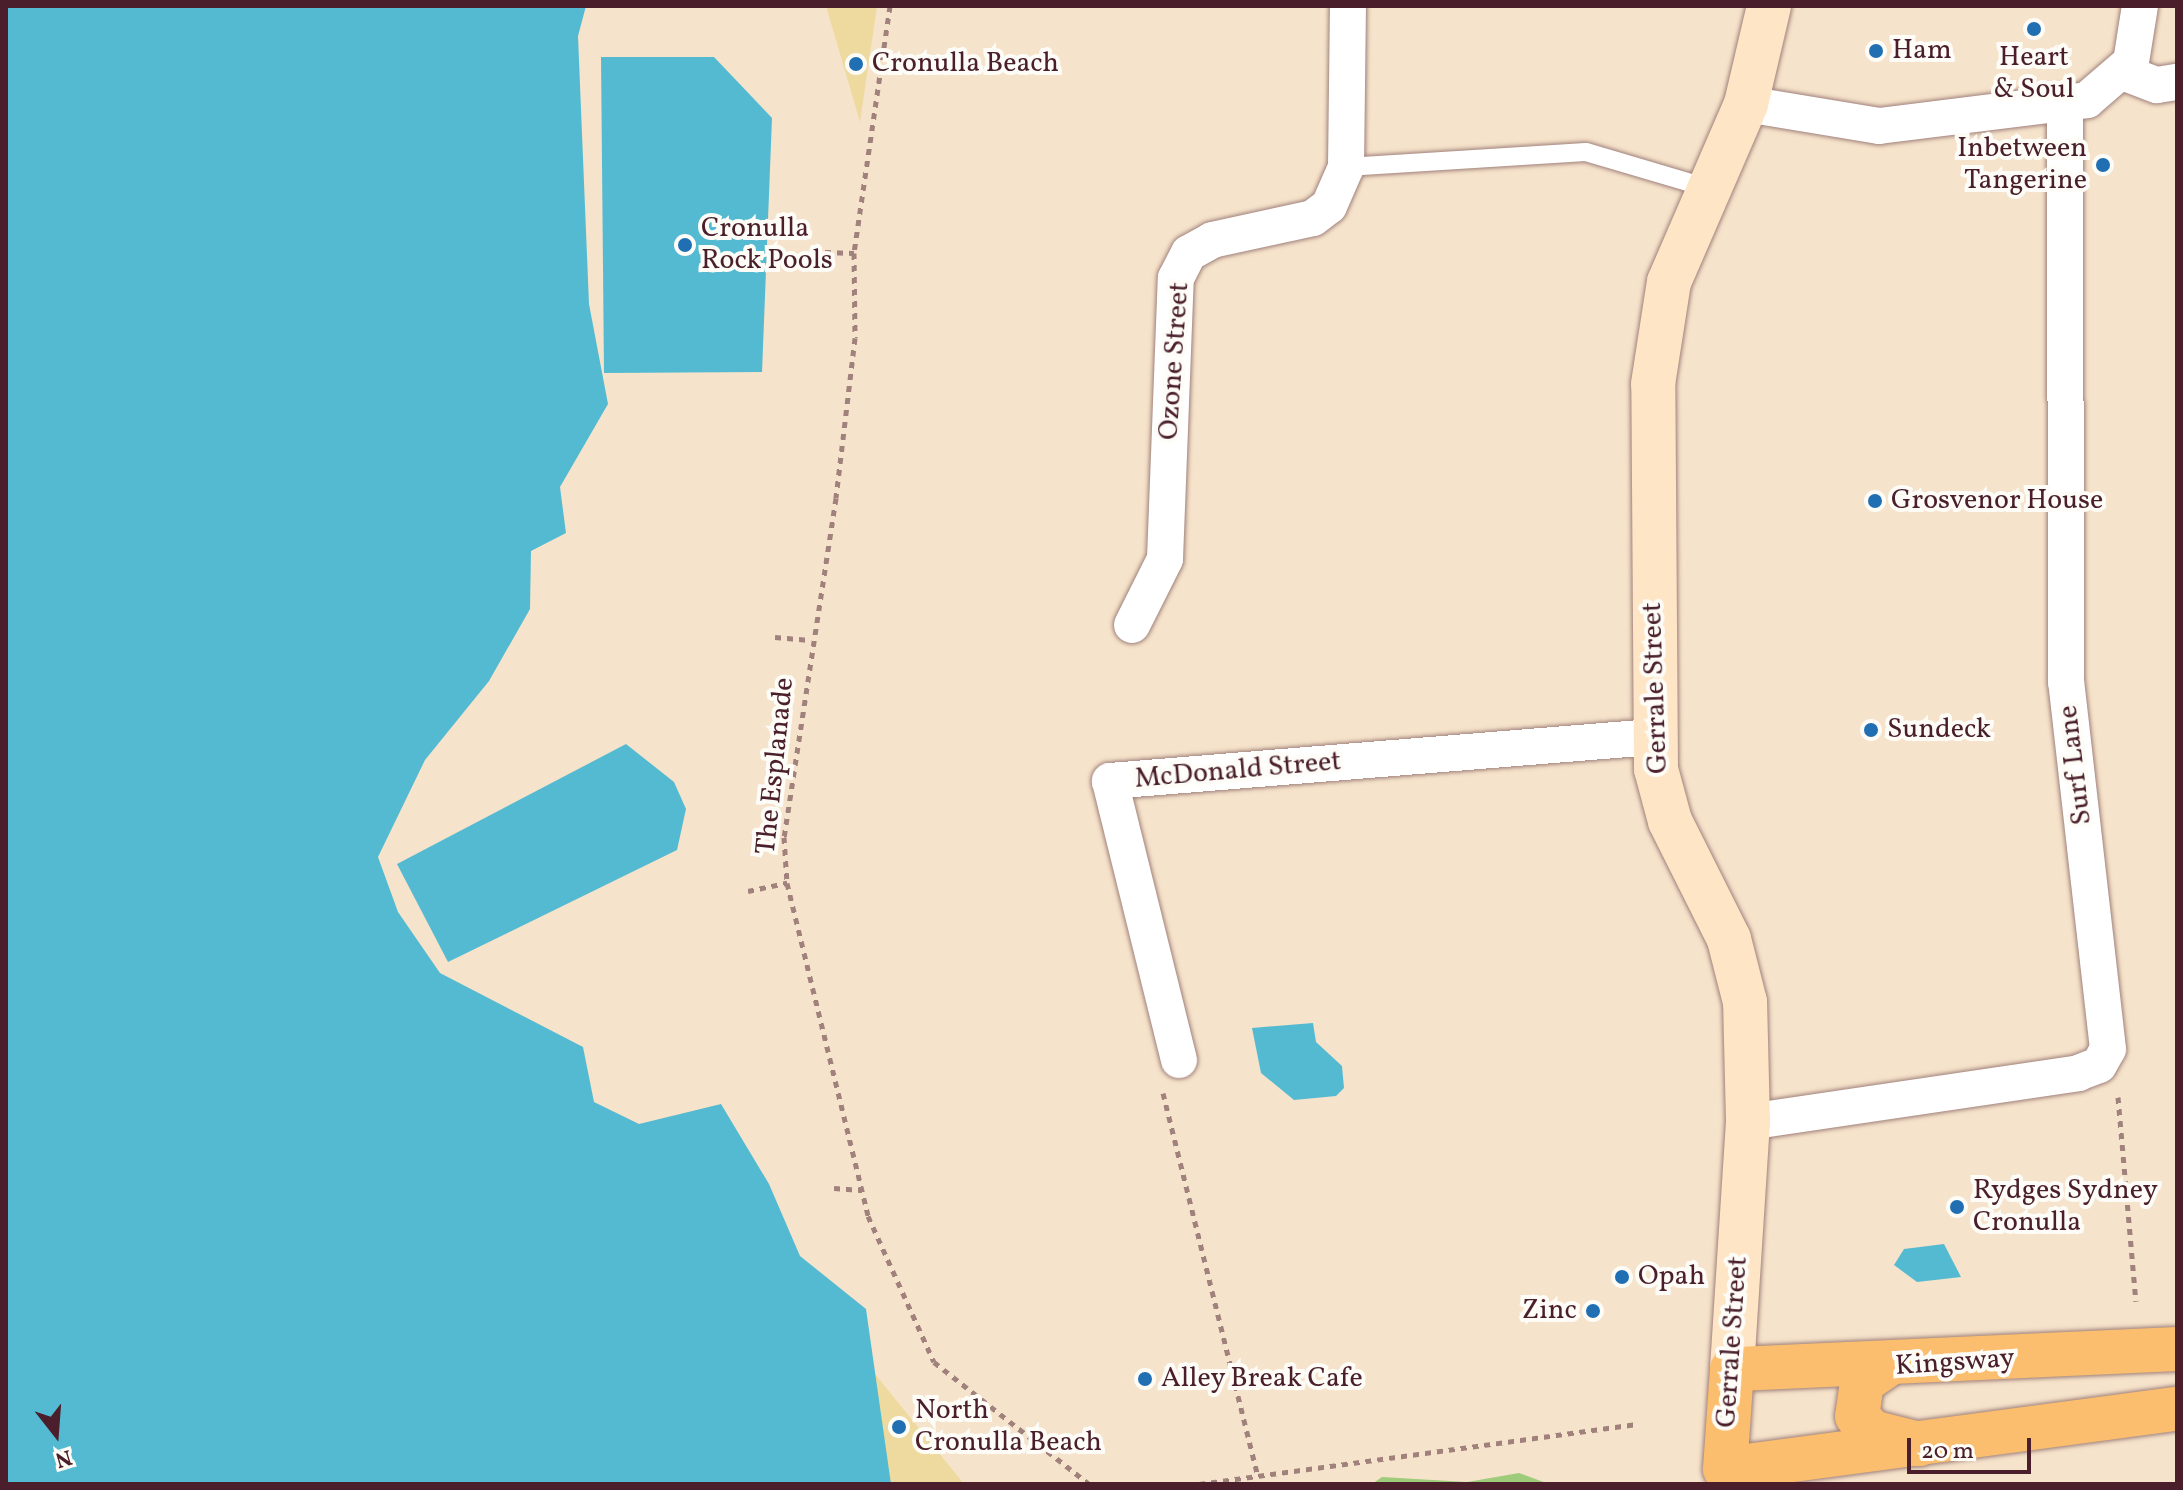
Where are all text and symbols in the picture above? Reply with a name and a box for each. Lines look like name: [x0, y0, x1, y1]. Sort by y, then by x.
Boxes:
marker: Heart & Soul: [2025, 20, 2043, 38]
place label: Ham: [1892, 34, 1952, 68]
place label: Heart & Soul: [1994, 41, 2074, 107]
marker: Ham: [1867, 42, 1885, 60]
place label: Cronulla Beach: [872, 47, 1059, 81]
marker: Cronulla Beach: [847, 55, 865, 73]
place label: Inbetween Tangerine: [1957, 132, 2087, 198]
marker: Inbetween Tangerine: [2094, 156, 2112, 174]
place label: Cronulla Rock Pools: [701, 212, 833, 278]
marker: Cronulla Rock Pools: [676, 236, 694, 254]
street label: Ozone Street: [1153, 281, 1197, 441]
place label: Grosvenor House: [1891, 484, 2103, 518]
marker: Grosvenor House: [1866, 492, 1884, 510]
street label: Gerrale Street: [1636, 602, 1676, 774]
street label: The Esplanade: [750, 676, 802, 856]
street label: Surf Lane: [2052, 705, 2100, 825]
place label: Sundeck: [1887, 713, 1991, 747]
marker: Sundeck: [1862, 721, 1880, 739]
street label: McDonald Street: [1133, 745, 1343, 797]
place label: Rydges Sydney Cronulla: [1973, 1174, 2158, 1240]
marker: Rydges Sydney Cronulla: [1948, 1198, 1966, 1216]
street label: Gerrale Street: [1710, 1255, 1756, 1429]
place label: Opah: [1638, 1260, 1705, 1294]
marker: Opah: [1613, 1268, 1631, 1286]
place label: Zinc: [1522, 1294, 1577, 1328]
marker: Zinc: [1584, 1302, 1602, 1320]
street label: Kingsway: [1894, 1342, 2016, 1384]
place label: Alley Break Cafe: [1161, 1362, 1364, 1396]
marker: Alley Break Cafe: [1136, 1370, 1154, 1388]
north arrow: [16, 1394, 96, 1474]
place label: North Cronulla Beach: [915, 1394, 1102, 1460]
marker: North Cronulla Beach: [890, 1418, 908, 1436]
scale bar: [1911, 1422, 2035, 1472]
text: 20 m: [1921, 1435, 1974, 1469]
text: N: [51, 1440, 75, 1475]

